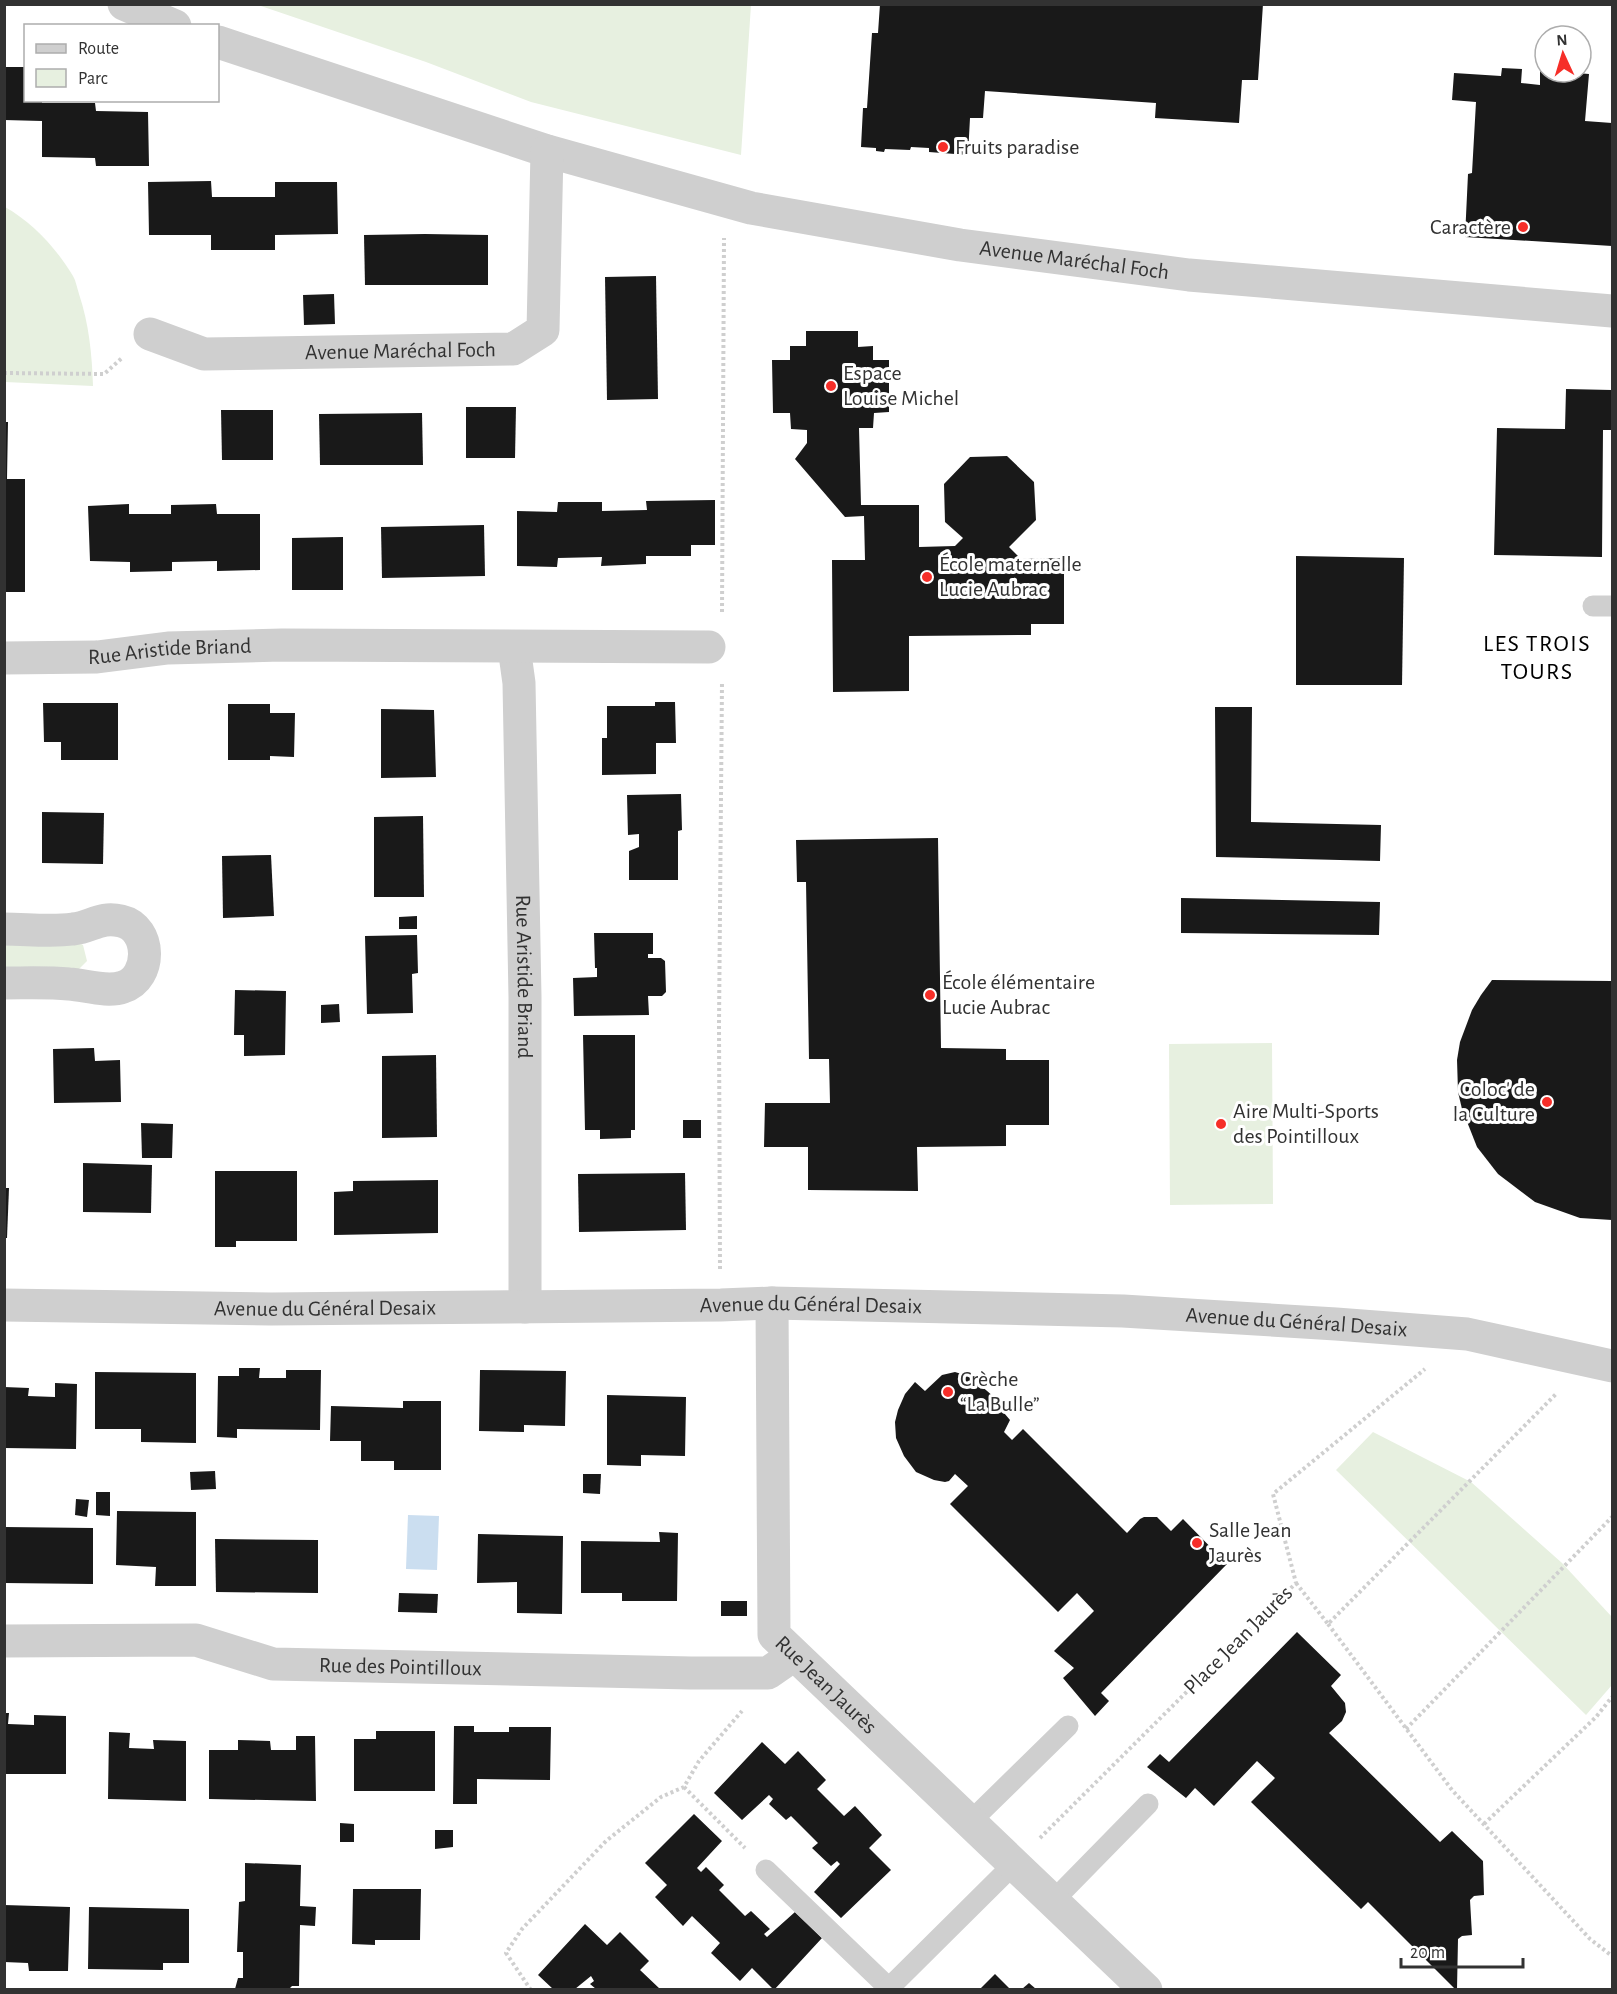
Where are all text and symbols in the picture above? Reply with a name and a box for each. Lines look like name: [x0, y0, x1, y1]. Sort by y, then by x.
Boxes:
legend: [24, 24, 219, 102]
north arrow: [1533, 24, 1593, 84]
text: N: [1556, 32, 1568, 48]
text: Route: [78, 40, 119, 58]
text: Parc: [78, 70, 108, 88]
place label: Fruits paradise: [955, 136, 1079, 158]
marker: Fruits paradise: [936, 140, 950, 154]
place label: Caractère: [1430, 216, 1511, 238]
marker: Caractère: [1516, 220, 1530, 234]
street label: Avenue Maréchal Foch: [978, 237, 1170, 283]
street label: Avenue Maréchal Foch: [305, 338, 496, 363]
place label: Espace Louise Michel: [843, 362, 959, 409]
marker: Espace Louise Michel: [824, 379, 838, 393]
place label: École maternelle Lucie Aubrac: [939, 552, 1082, 600]
marker: École maternelle Lucie Aubrac: [920, 570, 934, 584]
district label: LES TROIS TOURS: [1483, 632, 1591, 684]
street label: Rue Aristide Briand: [88, 635, 252, 668]
street label: Rue Aristide Briand: [512, 894, 536, 1059]
place label: École élémentaire Lucie Aubrac: [942, 970, 1095, 1018]
marker: École élémentaire Lucie Aubrac: [923, 988, 937, 1002]
place label: Coloc' de la Culture: [1453, 1078, 1535, 1125]
marker: Coloc' de la Culture: [1540, 1095, 1554, 1109]
place label: Aire Multi-Sports des Pointilloux: [1233, 1100, 1379, 1147]
marker: Aire Multi-Sports des Pointilloux: [1214, 1117, 1228, 1131]
street label: Avenue du Général Desaix: [700, 1292, 923, 1317]
street label: Avenue du Général Desaix: [214, 1297, 437, 1320]
street label: Avenue du Général Desaix: [1185, 1304, 1409, 1340]
place label: Crèche “La Bulle”: [960, 1368, 1040, 1415]
marker: Crèche “La Bulle”: [941, 1385, 955, 1399]
place label: Salle Jean Jaurès: [1209, 1519, 1292, 1566]
marker: Salle Jean Jaurès: [1190, 1536, 1204, 1550]
street label: Place Jean Jaurès: [1179, 1581, 1297, 1699]
street label: Rue Jean Jaurès: [771, 1631, 881, 1738]
street label: Rue des Pointilloux: [319, 1654, 482, 1680]
scale bar: [1401, 1931, 1522, 1969]
text: 20 m: [1410, 1944, 1445, 1962]

